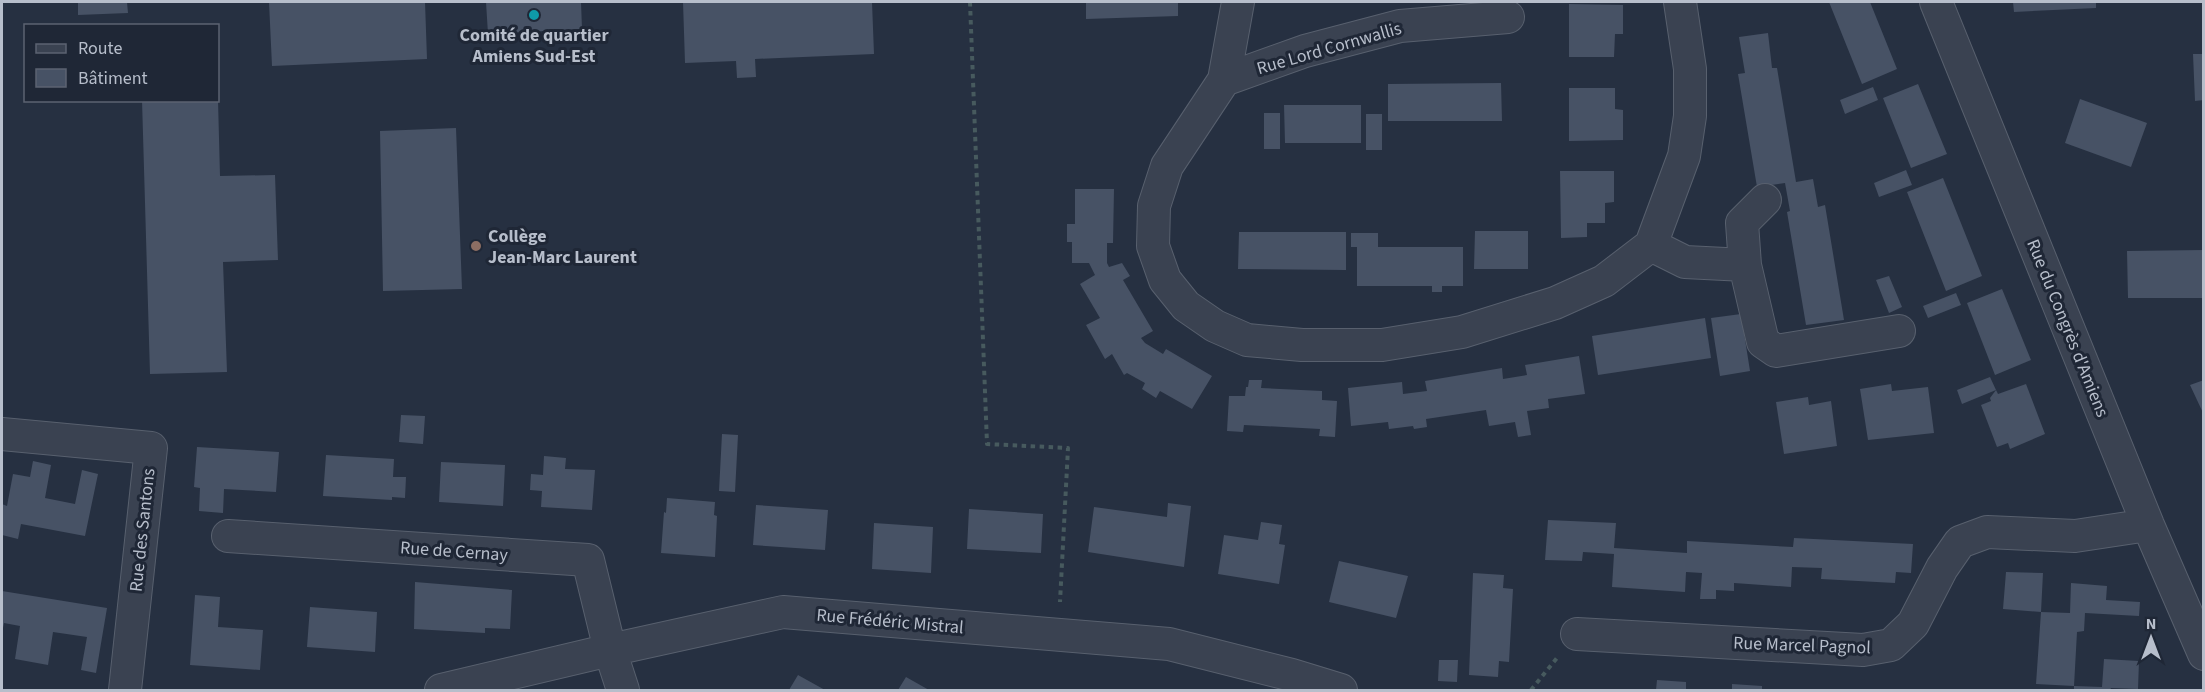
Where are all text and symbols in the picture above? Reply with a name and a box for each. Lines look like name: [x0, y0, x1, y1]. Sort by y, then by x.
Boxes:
marker: Comité de quartier Amiens Sud-Est: [527, 8, 541, 22]
street label: Rue Lord Cornwallis: [1254, 16, 1404, 81]
place label: Comité de quartier Amiens Sud-Est: [459, 23, 609, 69]
legend: [24, 24, 219, 102]
text: Route: [78, 36, 122, 61]
text: Bâtiment: [78, 66, 148, 91]
place label: Collège Jean-Marc Laurent: [488, 224, 637, 270]
street label: Rue du Congrès d'Amiens: [2020, 235, 2115, 421]
marker: Collège Jean-Marc Laurent: [469, 239, 483, 253]
street label: Rue des Santons: [124, 467, 161, 593]
street label: Rue de Cernay: [399, 535, 509, 568]
street label: Rue Frédéric Mistral: [815, 603, 965, 640]
north arrow: [2121, 608, 2181, 668]
text: N: [2146, 613, 2156, 635]
street label: Rue Marcel Pagnol: [1733, 631, 1871, 660]

